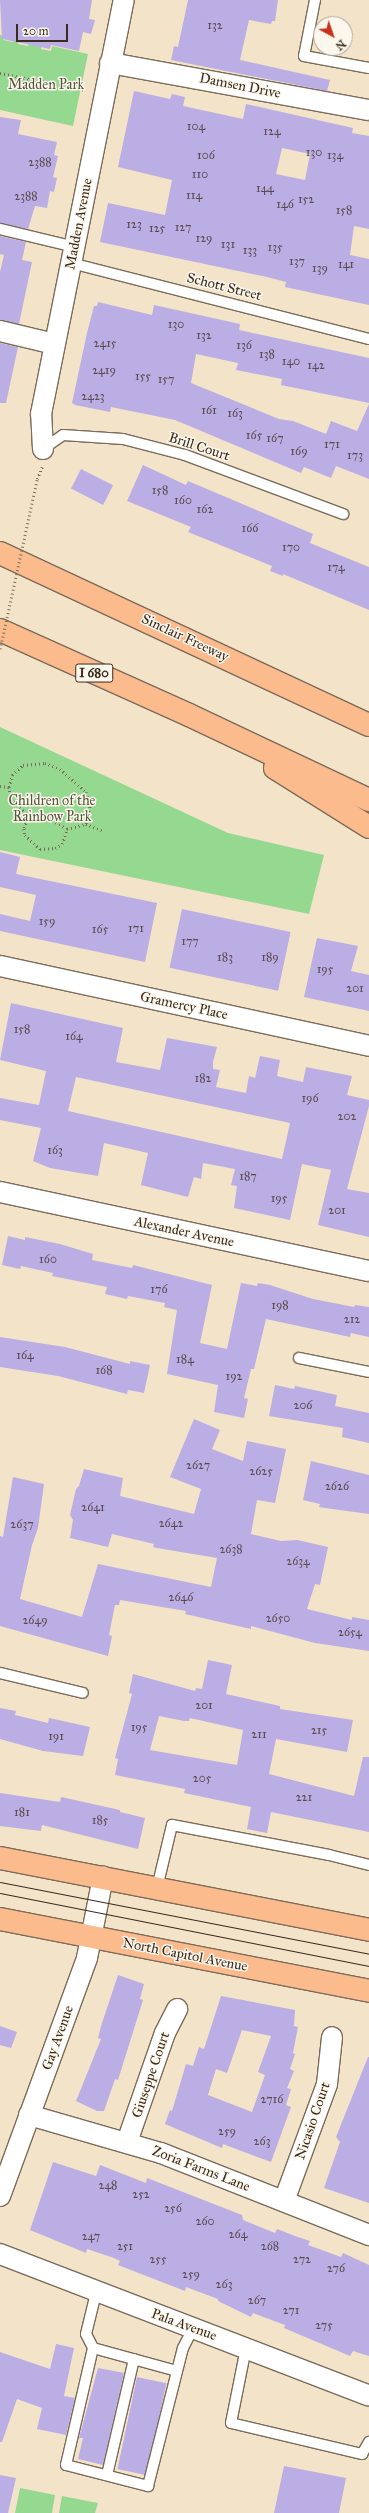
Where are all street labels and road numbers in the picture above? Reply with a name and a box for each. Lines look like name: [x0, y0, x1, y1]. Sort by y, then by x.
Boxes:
street label: Damsen Drive: [198, 70, 282, 102]
street label: Madden Avenue: [62, 177, 96, 271]
street label: Schott Street: [185, 270, 263, 304]
street label: Brill Court: [166, 429, 232, 465]
street label: Sinclair Freeway: [139, 610, 231, 666]
road number: I 680: [75, 662, 113, 684]
street label: Gramercy Place: [139, 989, 229, 1023]
street label: Alexander Avenue: [132, 1213, 236, 1251]
street label: North Capitol Avenue: [121, 1935, 249, 1975]
street label: Gay Avenue: [39, 2003, 77, 2073]
street label: Giuseppe Court: [128, 2030, 174, 2120]
street label: Nicasio Court: [292, 2080, 334, 2162]
street label: Zoria Farms Lane: [150, 2143, 252, 2195]
street label: Pala Avenue: [149, 2305, 219, 2345]

